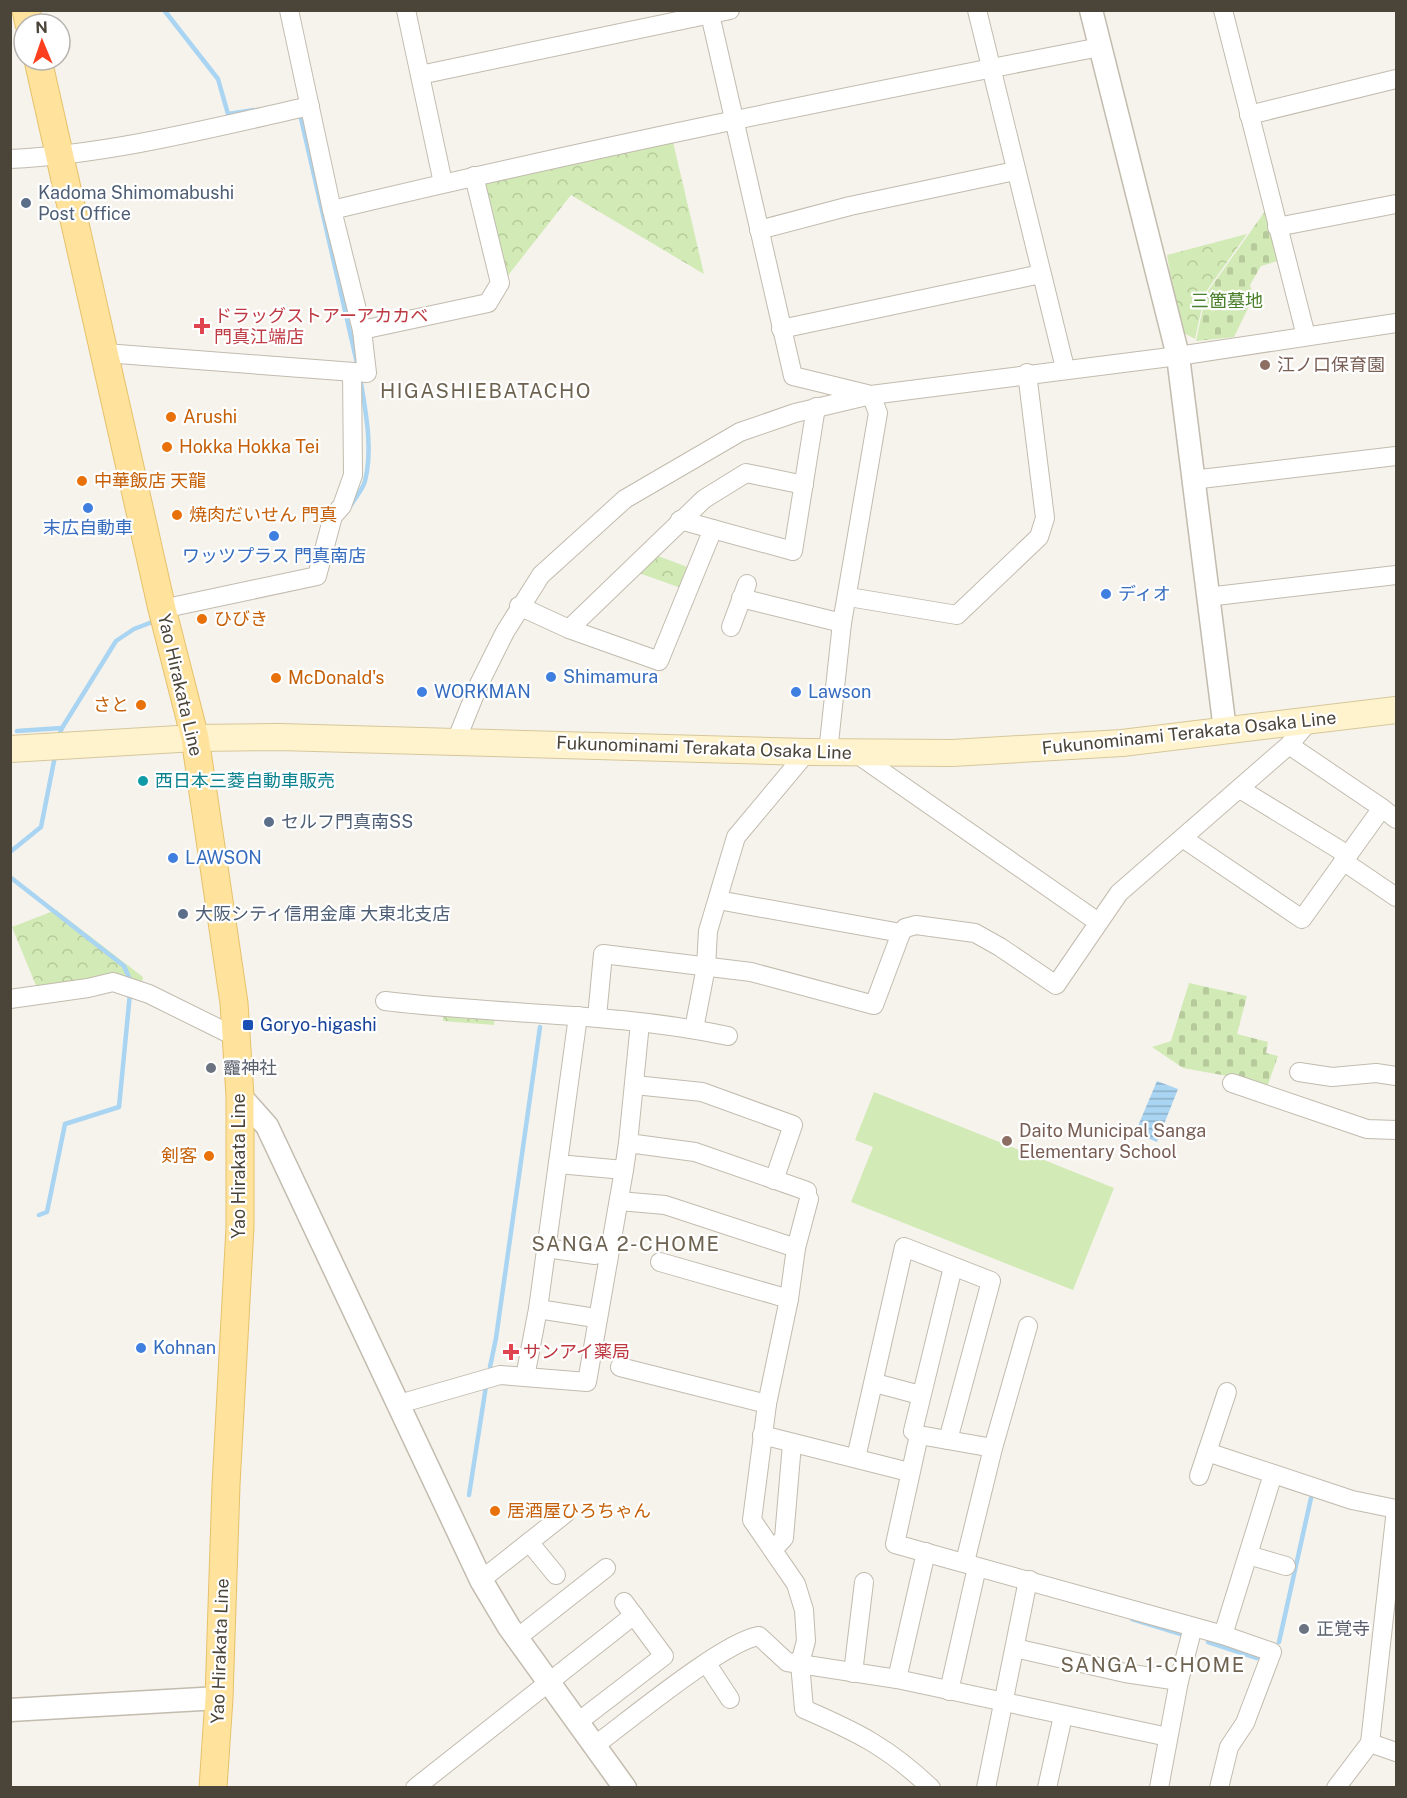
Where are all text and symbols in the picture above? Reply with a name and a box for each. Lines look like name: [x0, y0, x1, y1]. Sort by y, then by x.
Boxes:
north arrow: [12, 12, 72, 72]
text: N: [35, 18, 48, 37]
place label: Kadoma Shimomabushi Post Office: [38, 182, 234, 224]
marker: Kadoma Shimomabushi Post Office: [19, 196, 33, 210]
park label: 三箇墓地: [1191, 290, 1263, 311]
place label: ドラッグストアーアカカベ 門真江端店: [214, 305, 428, 347]
marker: ドラッグストアーアカカベ 門真江端店: [195, 319, 209, 333]
place label: 江ノ口保育園: [1277, 354, 1385, 375]
marker: 江ノ口保育園: [1258, 358, 1272, 372]
district label: HIGASHIEBATACHO: [380, 379, 592, 403]
place label: Arushi: [183, 406, 237, 427]
marker: Arushi: [164, 410, 178, 424]
place label: Hokka Hokka Tei: [179, 436, 319, 457]
marker: Hokka Hokka Tei: [160, 440, 174, 454]
place label: 中華飯店 天龍: [94, 470, 206, 491]
marker: 中華飯店 天龍: [75, 474, 89, 488]
marker: 末広自動車: [81, 501, 95, 515]
place label: 焼肉だいせん 門真: [189, 504, 337, 525]
marker: 焼肉だいせん 門真: [170, 508, 184, 522]
place label: 末広自動車: [43, 517, 133, 538]
marker: ワッツプラス 門真南店: [267, 529, 281, 543]
place label: ワッツプラス 門真南店: [182, 545, 366, 566]
place label: ディオ: [1118, 583, 1171, 604]
marker: ディオ: [1099, 587, 1113, 601]
place label: ひびき: [214, 608, 268, 629]
street label: Yao Hirakata Line: [154, 612, 207, 758]
marker: ひびき: [195, 612, 209, 626]
place label: Shimamura: [563, 666, 658, 687]
place label: McDonald's: [288, 667, 384, 688]
marker: Shimamura: [544, 670, 558, 684]
marker: McDonald's: [269, 671, 283, 685]
place label: WORKMAN: [434, 681, 531, 702]
place label: Lawson: [808, 681, 871, 702]
marker: WORKMAN: [415, 685, 429, 699]
marker: Lawson: [789, 685, 803, 699]
place label: さと: [93, 694, 129, 715]
marker: さと: [134, 698, 148, 712]
street label: Fukunominami Terakata Osaka Line: [1041, 707, 1337, 758]
street label: Fukunominami Terakata Osaka Line: [556, 732, 852, 763]
place label: 西日本三菱自動車販売: [155, 770, 335, 791]
marker: 西日本三菱自動車販売: [136, 774, 150, 788]
place label: セルフ門真南SS: [281, 811, 413, 832]
marker: セルフ門真南SS: [262, 815, 276, 829]
place label: LAWSON: [185, 847, 262, 868]
marker: LAWSON: [166, 851, 180, 865]
place label: 大阪シティ信用金庫 大東北支店: [195, 903, 450, 924]
marker: 大阪シティ信用金庫 大東北支店: [176, 907, 190, 921]
place label: Goryo-higashi: [260, 1014, 377, 1035]
marker: Goryo-higashi: [241, 1018, 255, 1032]
place label: 龗神社: [223, 1057, 277, 1078]
marker: 龗神社: [204, 1061, 218, 1075]
street label: Yao Hirakata Line: [228, 1093, 249, 1239]
place label: Daito Municipal Sanga Elementary School: [1019, 1120, 1206, 1162]
marker: Daito Municipal Sanga Elementary School: [1000, 1134, 1014, 1148]
place label: 剣客: [161, 1145, 197, 1166]
marker: 剣客: [202, 1149, 216, 1163]
district label: SANGA 2-CHOME: [532, 1232, 721, 1256]
place label: Kohnan: [153, 1337, 216, 1358]
marker: Kohnan: [134, 1341, 148, 1355]
place label: サンアイ薬局: [523, 1341, 630, 1362]
marker: サンアイ薬局: [504, 1345, 518, 1359]
place label: 居酒屋ひろちゃん: [507, 1500, 651, 1521]
marker: 居酒屋ひろちゃん: [488, 1504, 502, 1518]
street label: Yao Hirakata Line: [206, 1578, 233, 1724]
place label: 正覚寺: [1316, 1618, 1370, 1639]
marker: 正覚寺: [1297, 1622, 1311, 1636]
district label: SANGA 1-CHOME: [1060, 1653, 1246, 1677]

